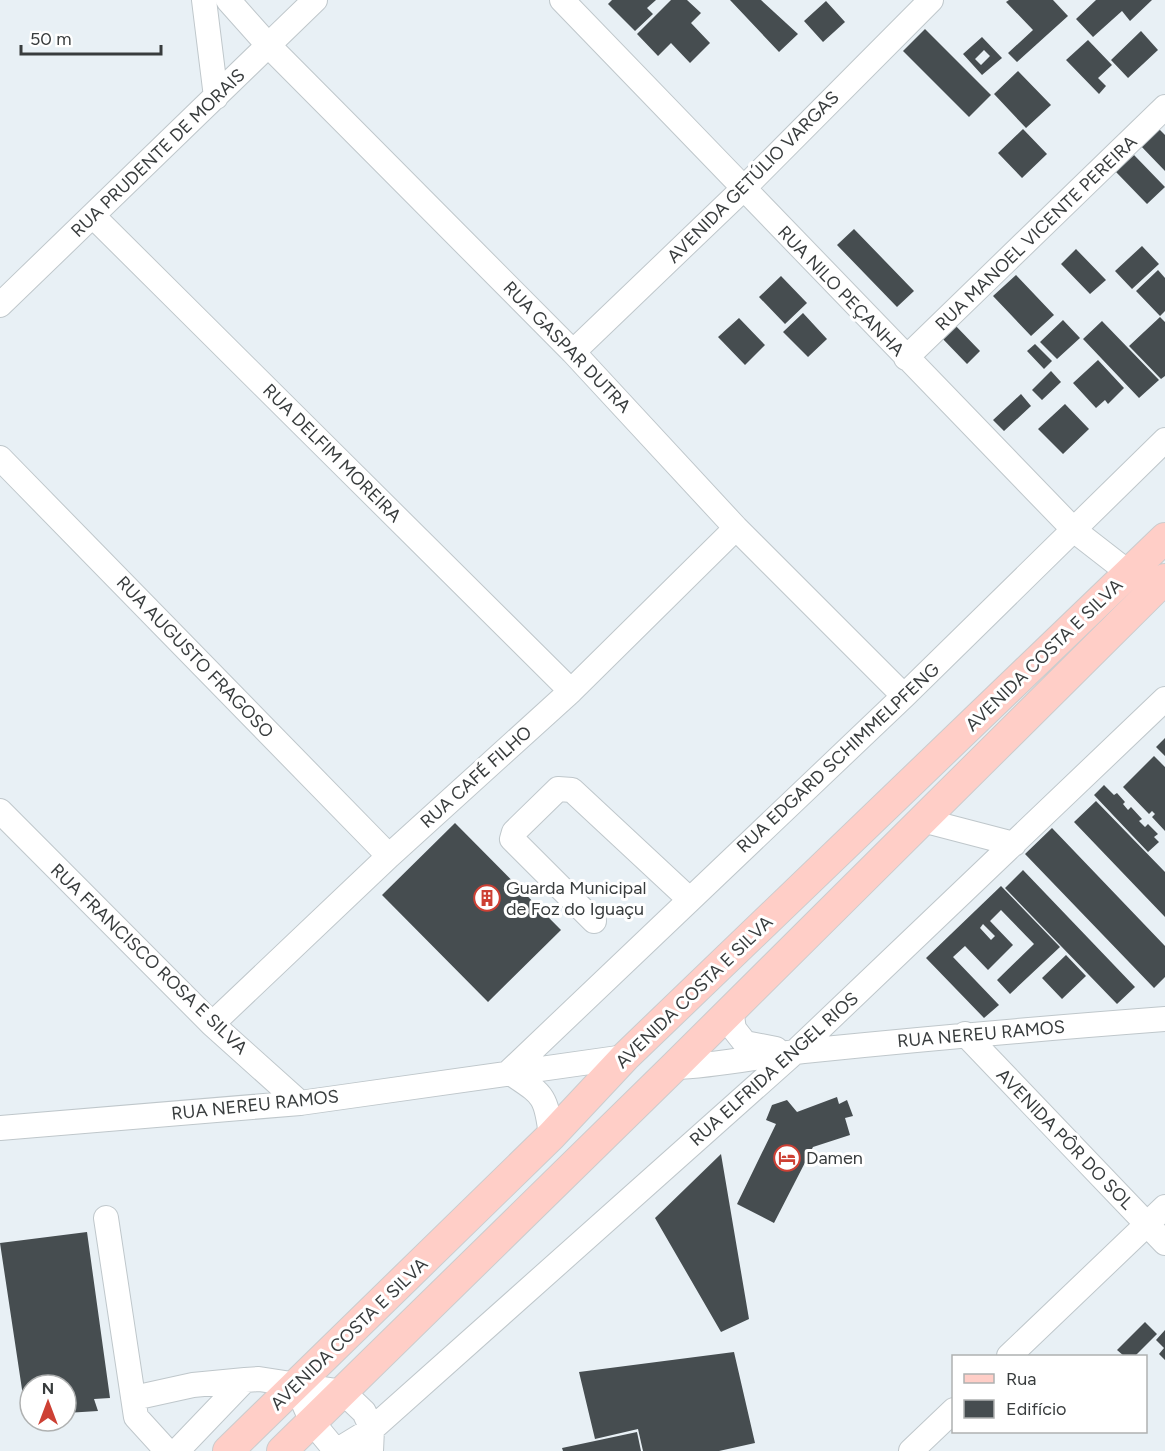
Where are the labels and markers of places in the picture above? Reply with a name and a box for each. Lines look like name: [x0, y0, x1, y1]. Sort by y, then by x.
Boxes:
place label: Guarda Municipal de Foz do Iguaçu: [506, 877, 646, 920]
building icon: Guarda Municipal de Foz do Iguaçu: [472, 883, 502, 913]
hotel icon: Damen: [772, 1143, 802, 1173]
place label: Damen: [806, 1147, 863, 1169]

